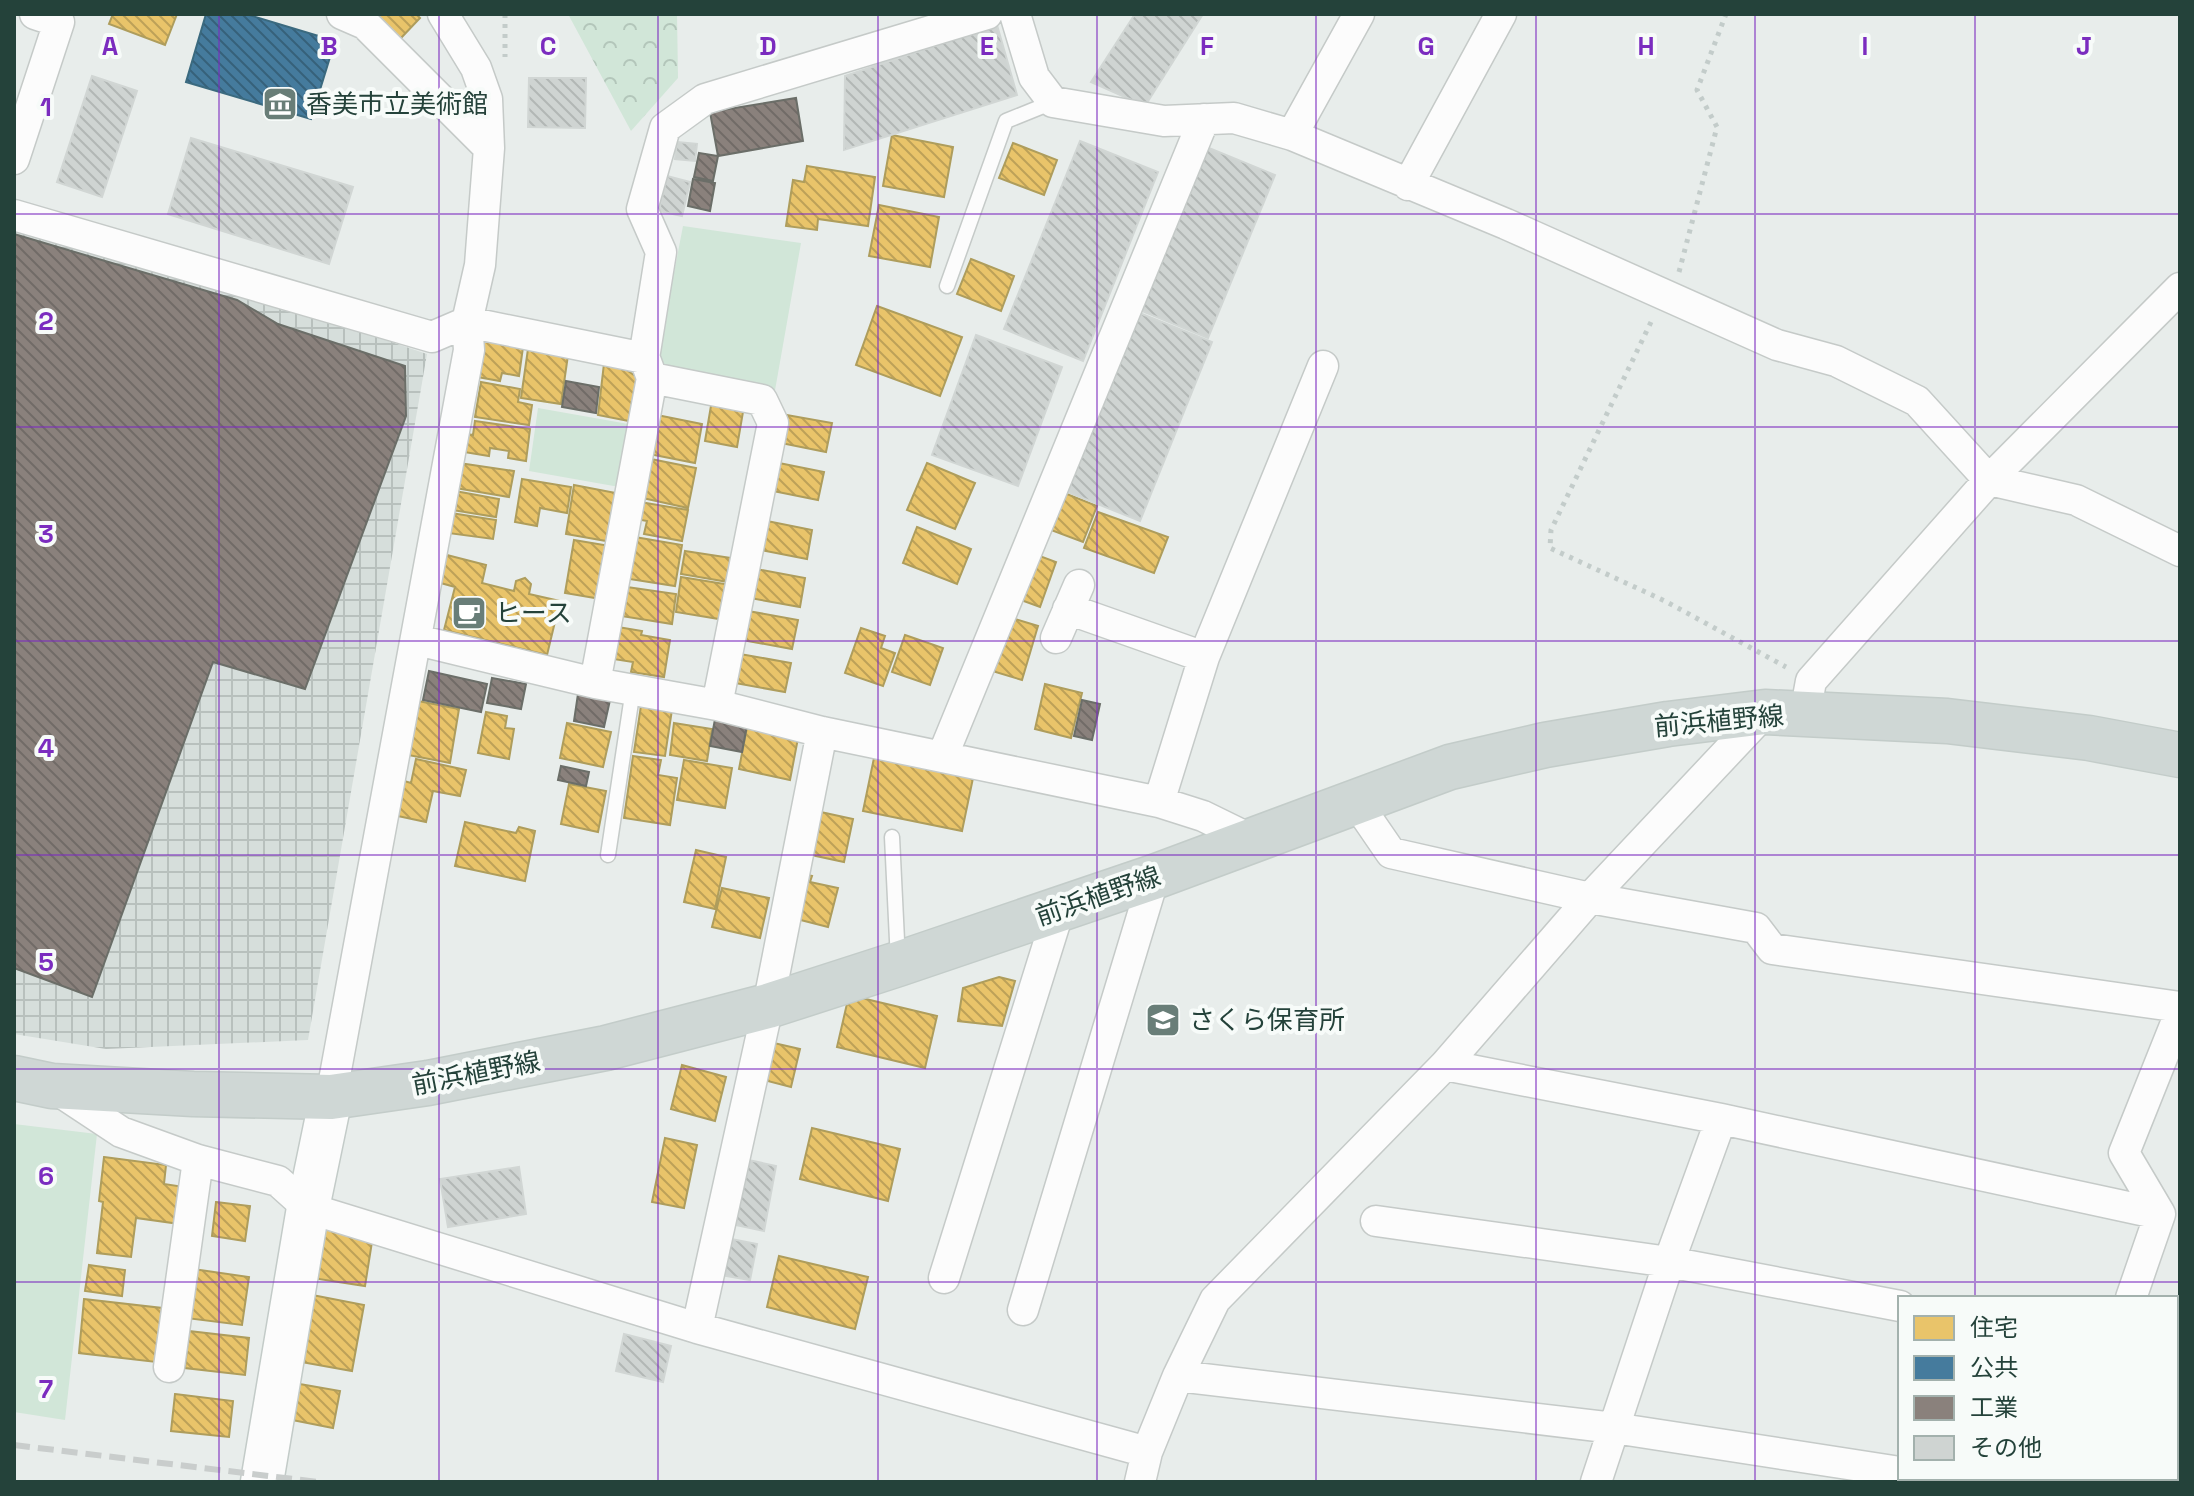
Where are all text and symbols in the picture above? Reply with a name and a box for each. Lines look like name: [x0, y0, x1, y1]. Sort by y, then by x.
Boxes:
text: A: [102, 29, 119, 63]
text: B: [320, 29, 338, 63]
text: C: [540, 29, 556, 63]
text: D: [759, 29, 777, 63]
text: E: [980, 29, 994, 63]
text: F: [1200, 29, 1214, 63]
text: G: [1417, 29, 1435, 63]
text: H: [1637, 29, 1655, 63]
text: I: [1862, 29, 1868, 63]
text: J: [2076, 29, 2092, 63]
museum icon: 香美市立美術館: [261, 85, 299, 123]
place label: 香美市立美術館: [306, 87, 488, 121]
text: 1: [40, 90, 52, 124]
text: 2: [38, 304, 54, 338]
text: 3: [38, 517, 54, 551]
cafe icon: ヒース: [450, 594, 488, 632]
place label: ヒース: [495, 596, 572, 630]
street label: 前浜植野線: [1653, 698, 1785, 744]
text: 4: [38, 731, 54, 765]
street label: 前浜植野線: [1031, 859, 1165, 933]
text: 5: [38, 945, 54, 979]
school or university icon: さくら保育所: [1144, 1001, 1182, 1039]
place label: さくら保育所: [1189, 1003, 1345, 1037]
street label: 前浜植野線: [409, 1044, 543, 1102]
text: 6: [38, 1159, 54, 1193]
legend: [1898, 1296, 2178, 1480]
text: 住宅: [1970, 1312, 2018, 1343]
text: 公共: [1970, 1352, 2018, 1383]
text: 7: [39, 1372, 53, 1406]
text: 工業: [1970, 1392, 2018, 1423]
text: その他: [1970, 1432, 2042, 1463]

